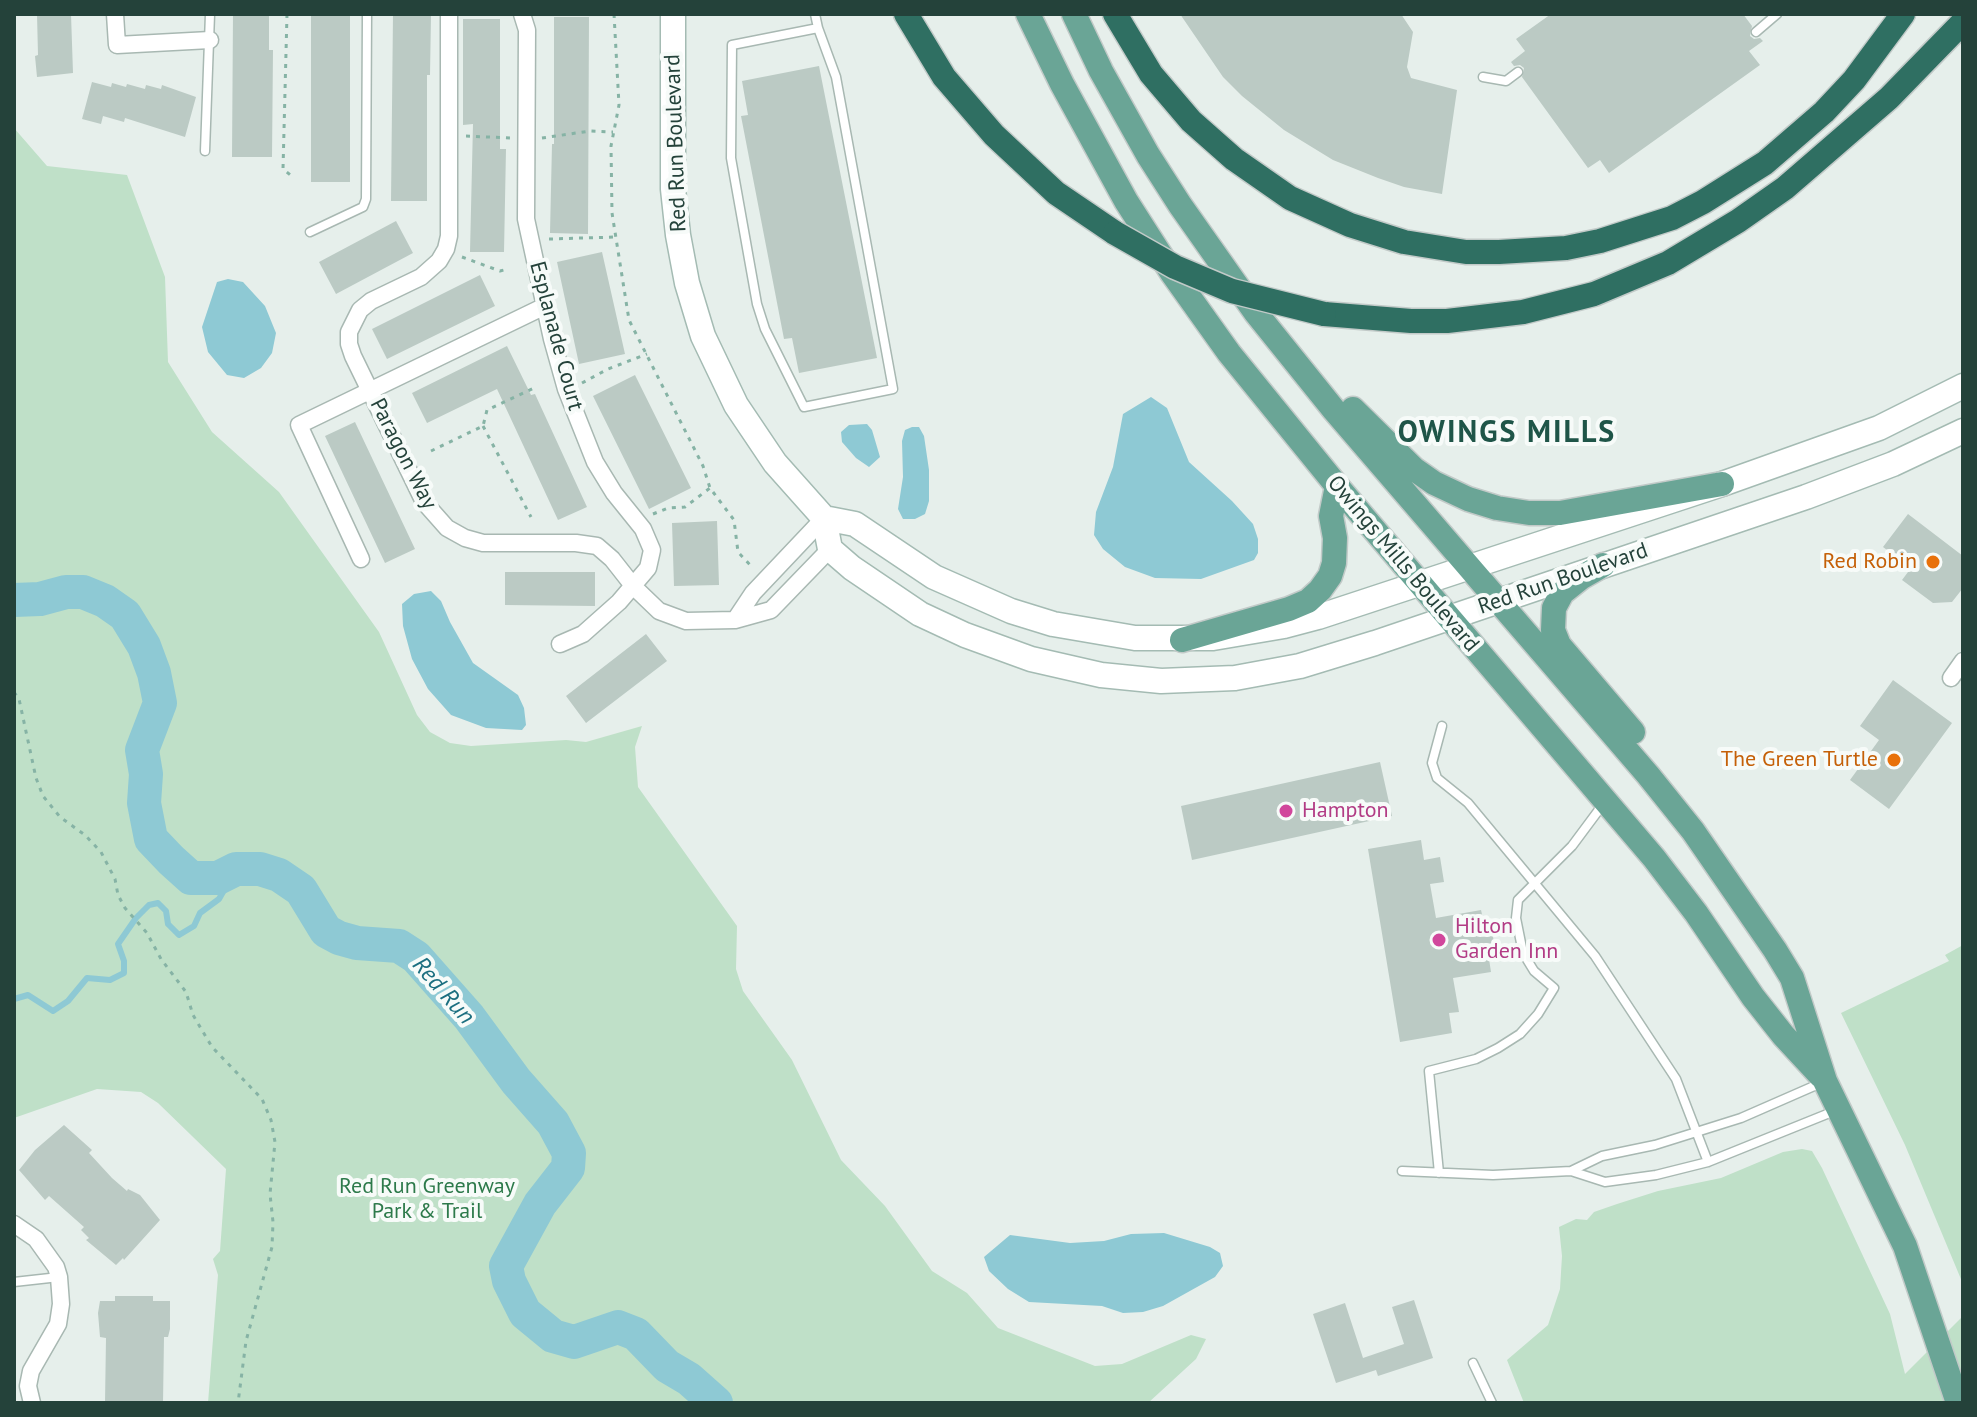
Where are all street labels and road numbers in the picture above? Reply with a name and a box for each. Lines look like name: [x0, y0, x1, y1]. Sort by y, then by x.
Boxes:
street label: Red Run Boulevard: [660, 54, 692, 232]
street label: Esplanade Court: [523, 259, 589, 413]
street label: Paragon Way: [364, 394, 442, 514]
street label: Owings Mills Boulevard: [1322, 471, 1484, 657]
street label: Red Run Boulevard: [1475, 538, 1651, 620]

